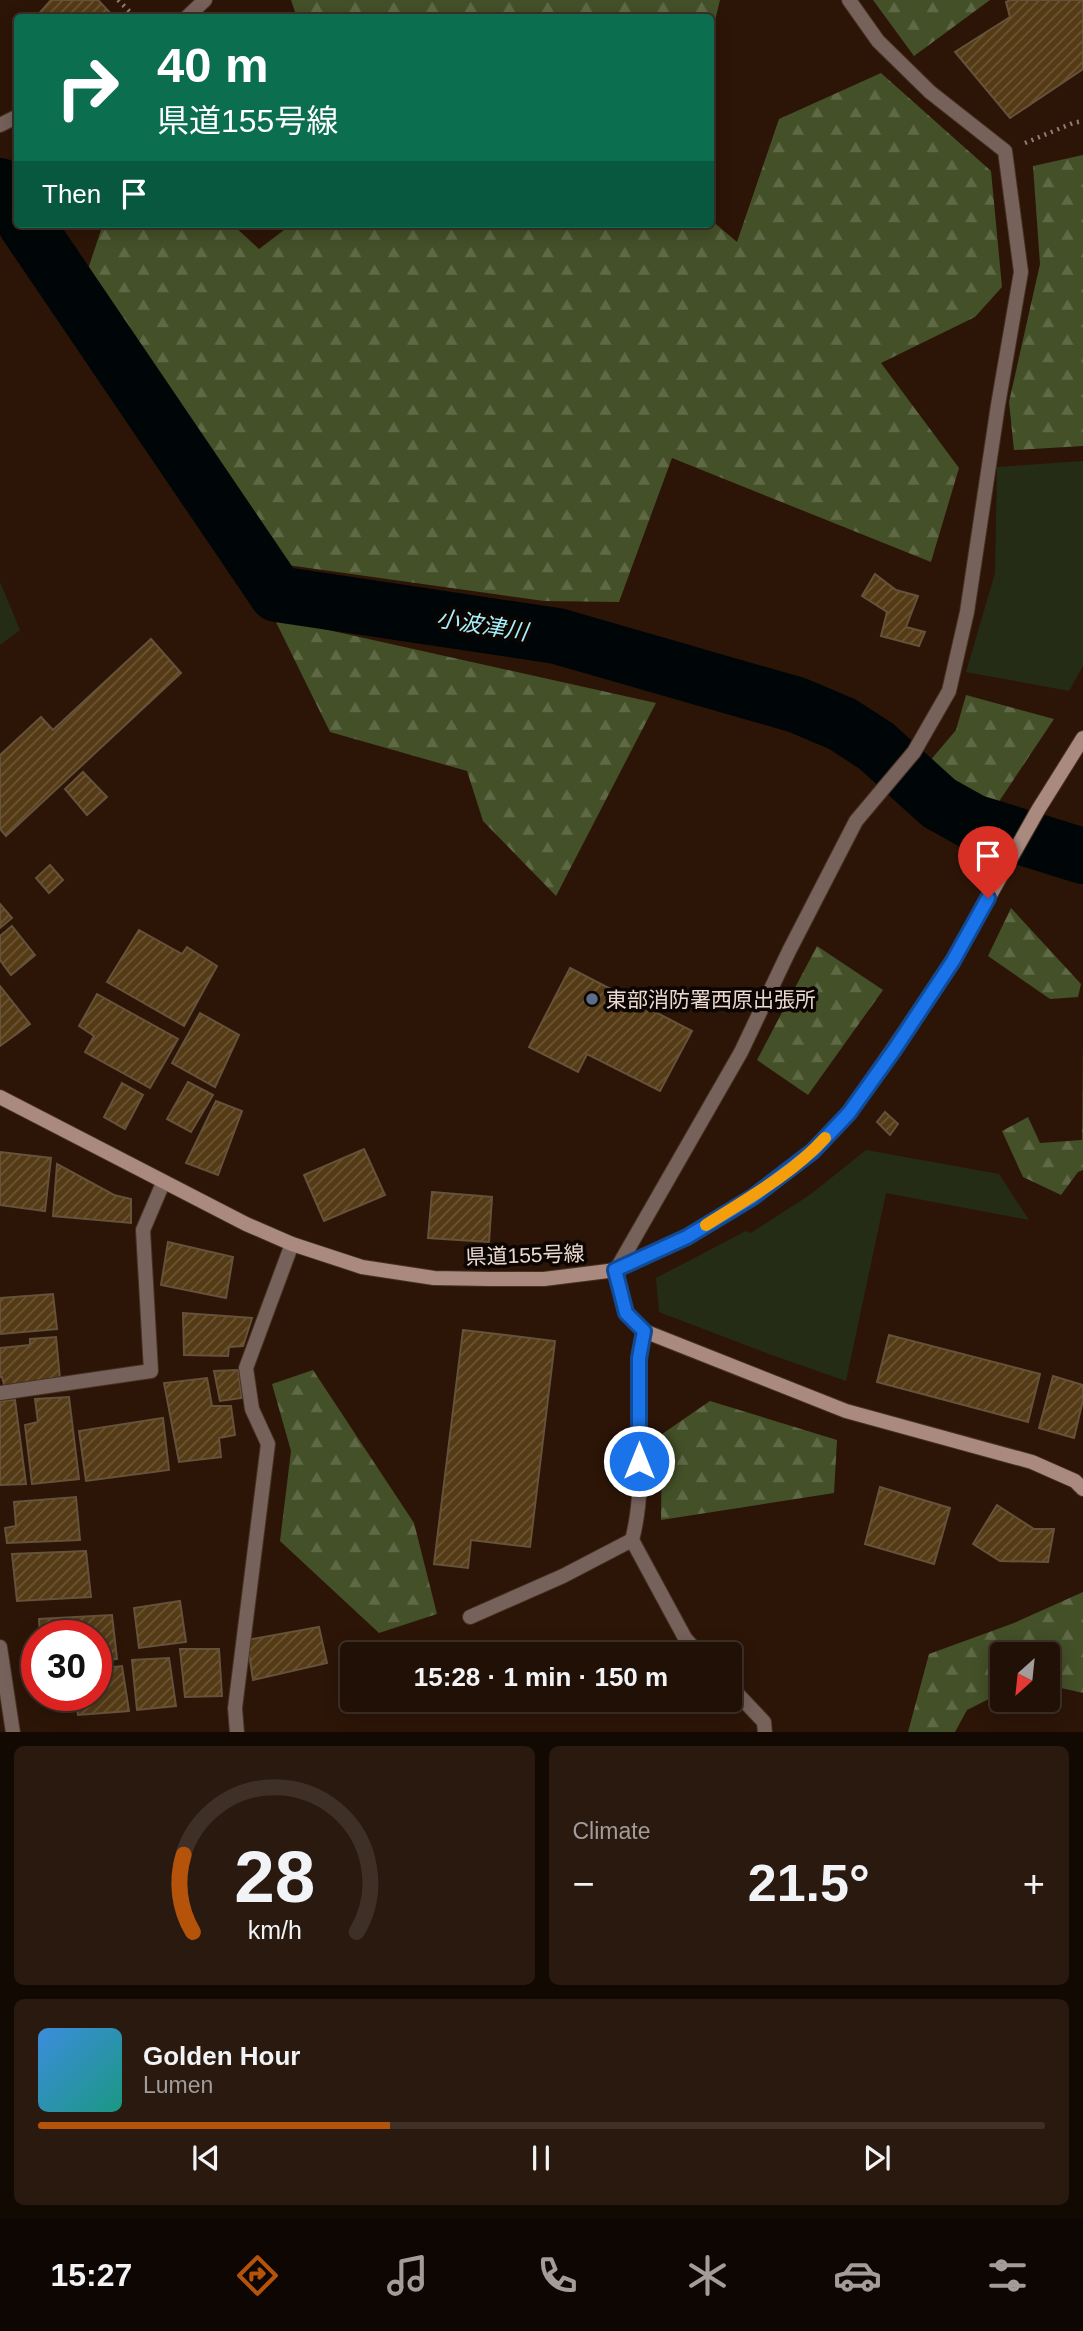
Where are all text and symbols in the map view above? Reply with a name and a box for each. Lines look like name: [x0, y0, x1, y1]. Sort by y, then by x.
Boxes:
text: 40 m: [157, 38, 269, 92]
icon: right: [42, 42, 133, 133]
text: 県道155号線: [157, 103, 338, 139]
icon: arrive: [115, 175, 153, 213]
text: Then: [42, 179, 101, 209]
water label: 小波津川: [435, 605, 532, 646]
pin: [958, 826, 1018, 898]
icon: arrive: [969, 837, 1007, 875]
place label: 東部消防署西原出張所: [606, 988, 816, 1011]
marker: 東部消防署西原出張所: [584, 991, 600, 1007]
street label: 県道155号線: [465, 1241, 585, 1269]
position arrow: [602, 1424, 676, 1498]
speed limit sign: 30: [21, 1620, 112, 1711]
north arrow: [990, 1642, 1060, 1712]
map controls: [990, 1642, 1060, 1712]
text: 15:28 · 1 min · 150 m: [414, 1662, 668, 1692]
text: Climate: [573, 1818, 650, 1844]
text: 28: [234, 1836, 315, 1917]
text: 21.5°: [748, 1854, 870, 1912]
text: −: [573, 1863, 595, 1905]
text: +: [1023, 1863, 1045, 1905]
text: km/h: [247, 1915, 301, 1943]
text: Golden Hour: [143, 2041, 300, 2071]
text: Lumen: [143, 2072, 213, 2098]
icon: previous: [187, 2139, 225, 2177]
icon: pause: [522, 2139, 560, 2177]
icon: next: [858, 2139, 896, 2177]
icon: directions: [233, 2251, 282, 2300]
icon: music: [383, 2251, 432, 2300]
icon: phone: [533, 2251, 582, 2300]
icon: climate: [683, 2251, 732, 2300]
icon: car: [833, 2251, 882, 2300]
icon: filters: [983, 2251, 1032, 2300]
text: 15:27: [51, 2257, 132, 2293]

